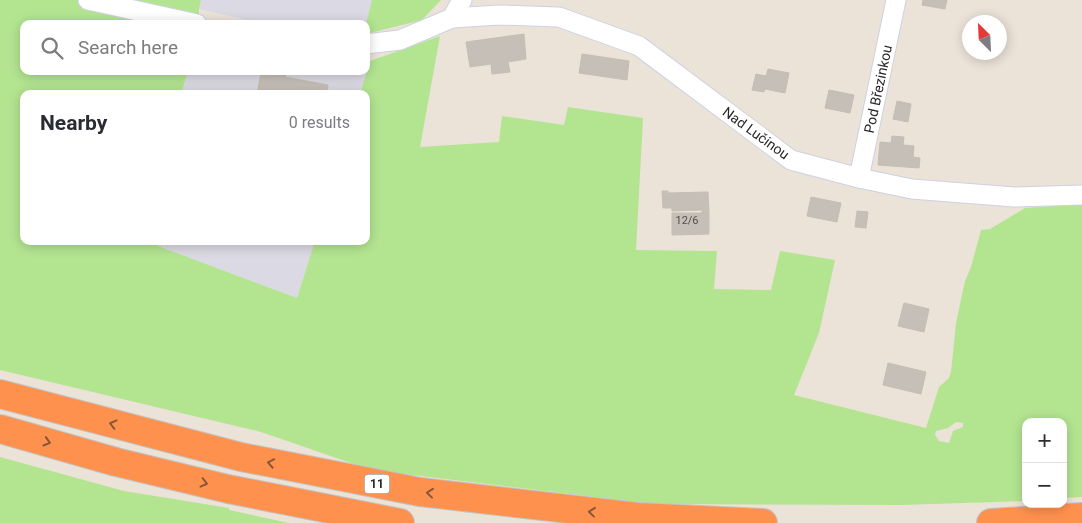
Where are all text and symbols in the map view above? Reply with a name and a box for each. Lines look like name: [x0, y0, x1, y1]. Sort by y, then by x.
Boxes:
north arrow: [962, 15, 1007, 60]
search box: [20, 20, 370, 75]
icon: search: [38, 34, 66, 62]
text: Search here: [78, 36, 178, 59]
street label: Pod Březinkou: [861, 43, 895, 135]
street label: Nad Lučinou: [720, 104, 792, 162]
text: Nearby: [40, 111, 107, 135]
text: 0 results: [289, 113, 350, 132]
house number: 12/6: [675, 214, 699, 227]
map controls: [1022, 418, 1067, 508]
button: +: [1022, 418, 1067, 463]
one-way arrow: [109, 419, 117, 430]
one-way arrow: [42, 436, 50, 446]
one-way arrow: [266, 458, 275, 468]
button: −: [1022, 463, 1067, 508]
road number: 11: [364, 474, 390, 494]
one-way arrow: [200, 477, 209, 488]
one-way arrow: [426, 488, 434, 499]
one-way arrow: [587, 507, 595, 518]

